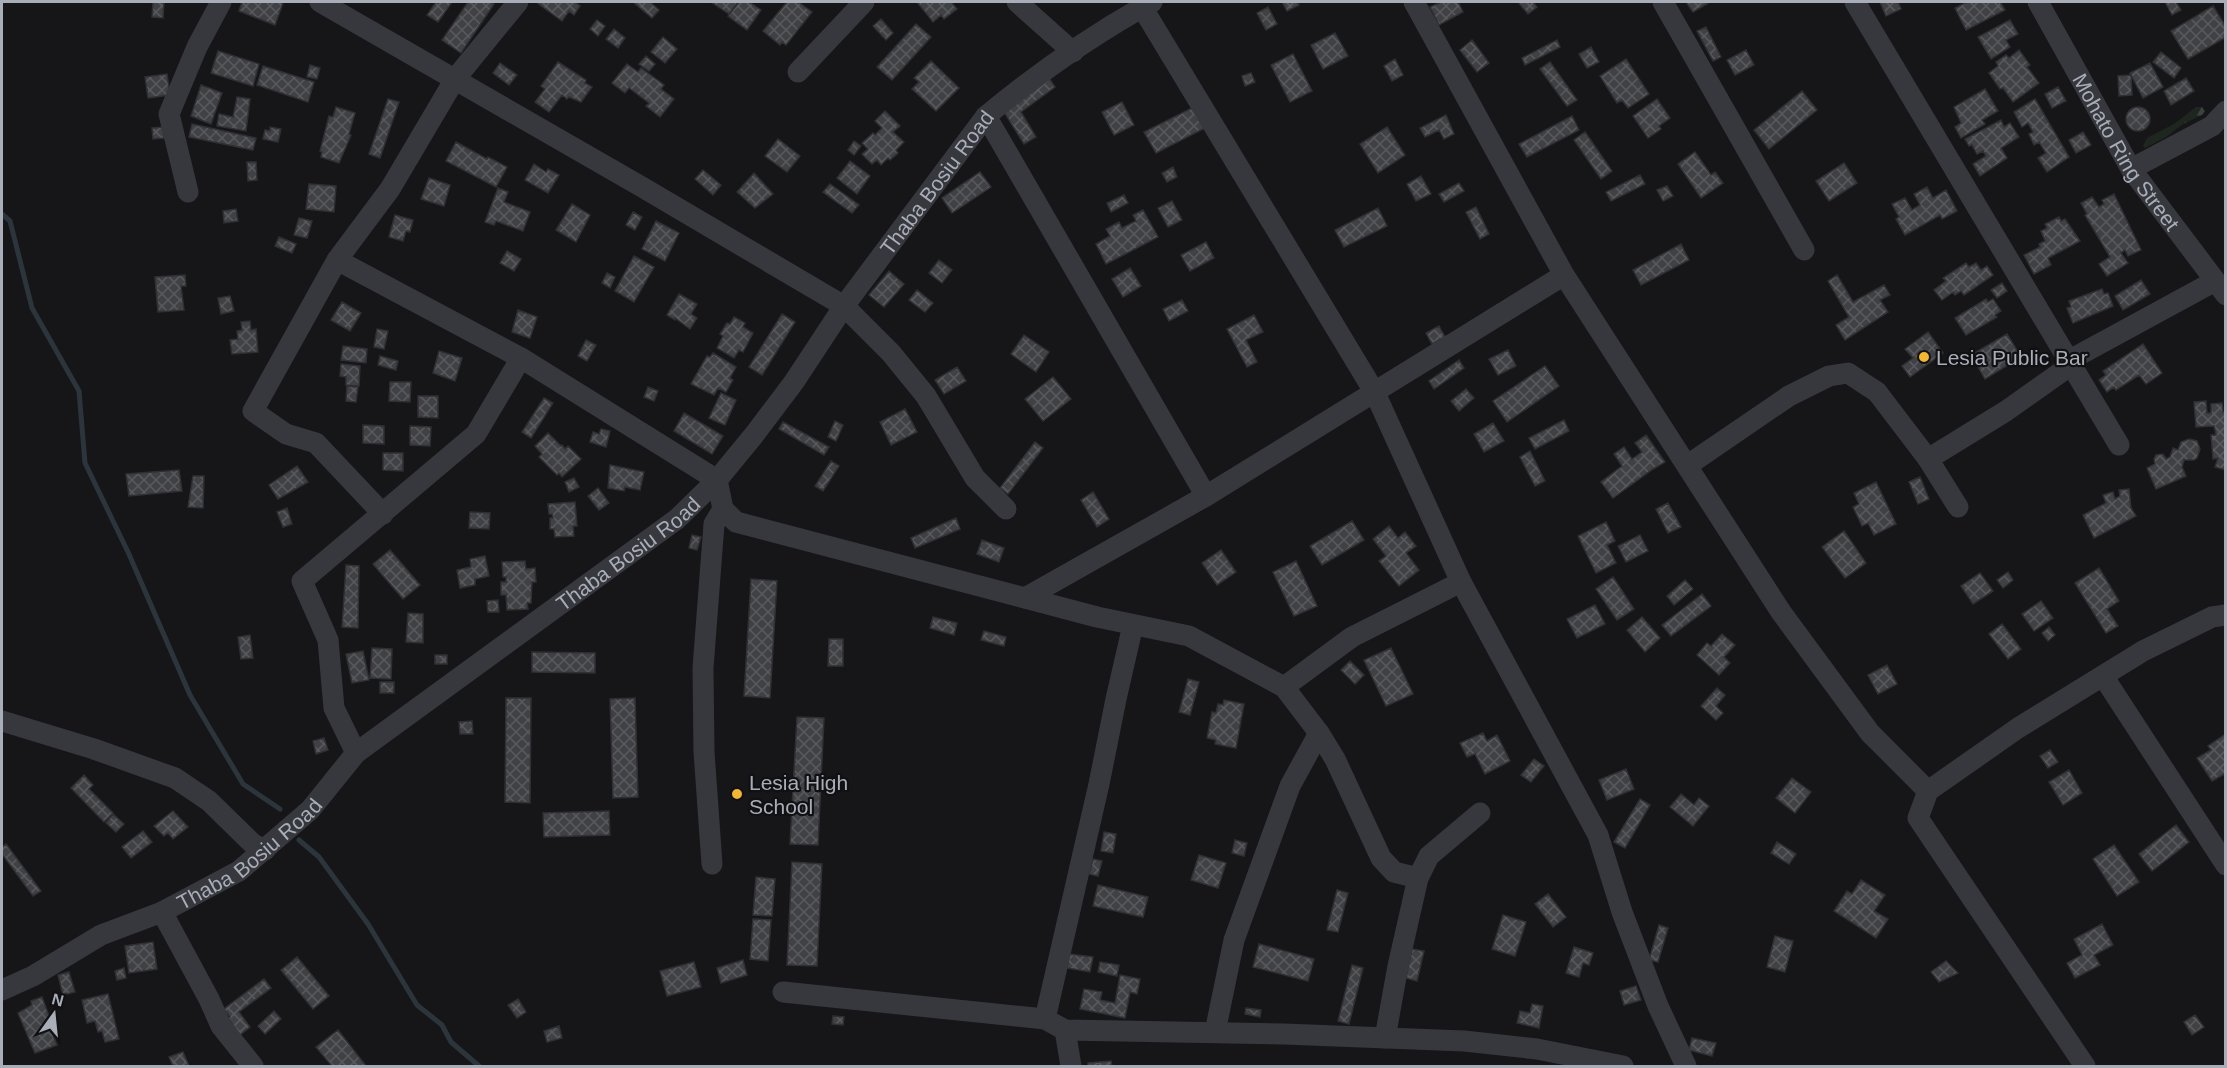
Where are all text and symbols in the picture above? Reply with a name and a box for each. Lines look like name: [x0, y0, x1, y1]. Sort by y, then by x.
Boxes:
street label: Mohato Ring Street: [2069, 69, 2184, 235]
street label: Thaba Bosiu Road: [875, 106, 998, 259]
place label: Lesia Public Bar: [1936, 346, 2088, 369]
marker: Lesia Public Bar: [1917, 350, 1931, 364]
street label: Thaba Bosiu Road: [551, 492, 704, 615]
place label: Lesia High School: [749, 771, 848, 818]
marker: Lesia High School: [730, 787, 744, 801]
street label: Thaba Bosiu Road: [173, 794, 326, 914]
north arrow: [24, 984, 84, 1044]
text: N: [50, 990, 66, 1010]

